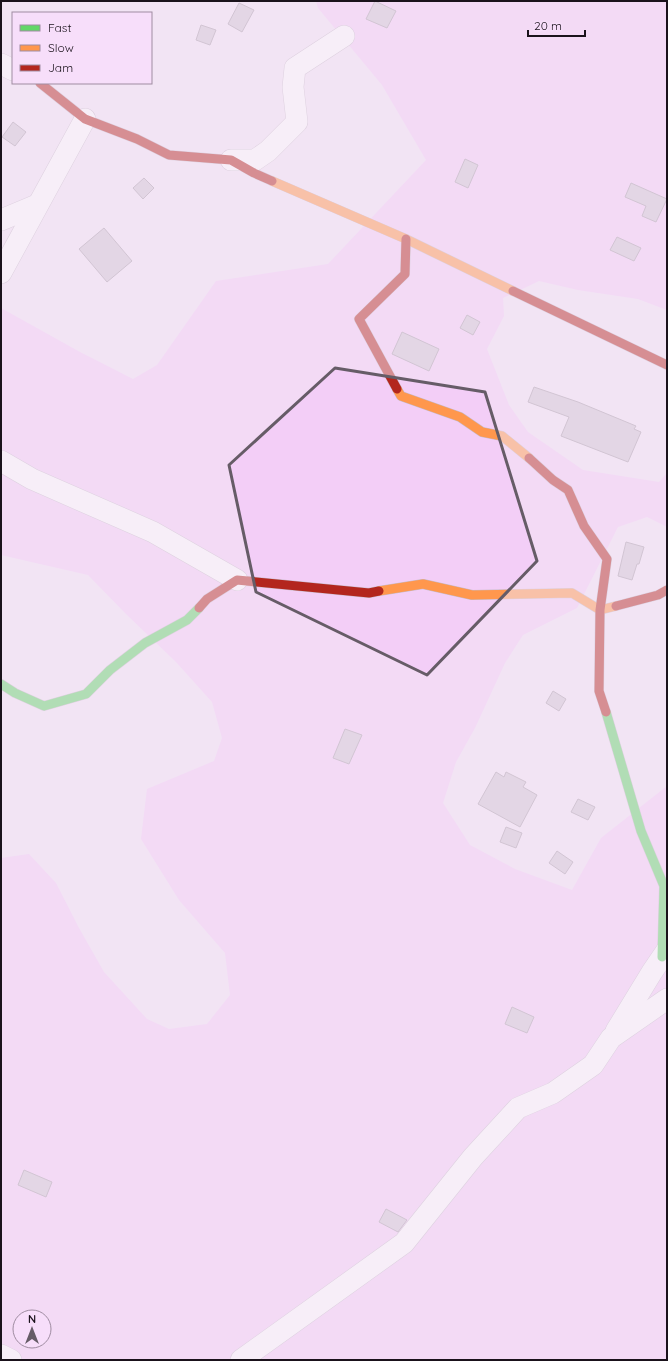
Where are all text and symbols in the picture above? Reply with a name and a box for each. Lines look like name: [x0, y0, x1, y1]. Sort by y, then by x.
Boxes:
legend: [12, 12, 152, 84]
scale bar: [528, 12, 585, 38]
text: 20 m: [534, 18, 562, 33]
text: Fast: [48, 20, 72, 35]
text: Slow: [48, 40, 74, 55]
text: Jam: [48, 60, 73, 75]
north arrow: [12, 1309, 52, 1349]
text: N: [28, 1312, 36, 1326]

